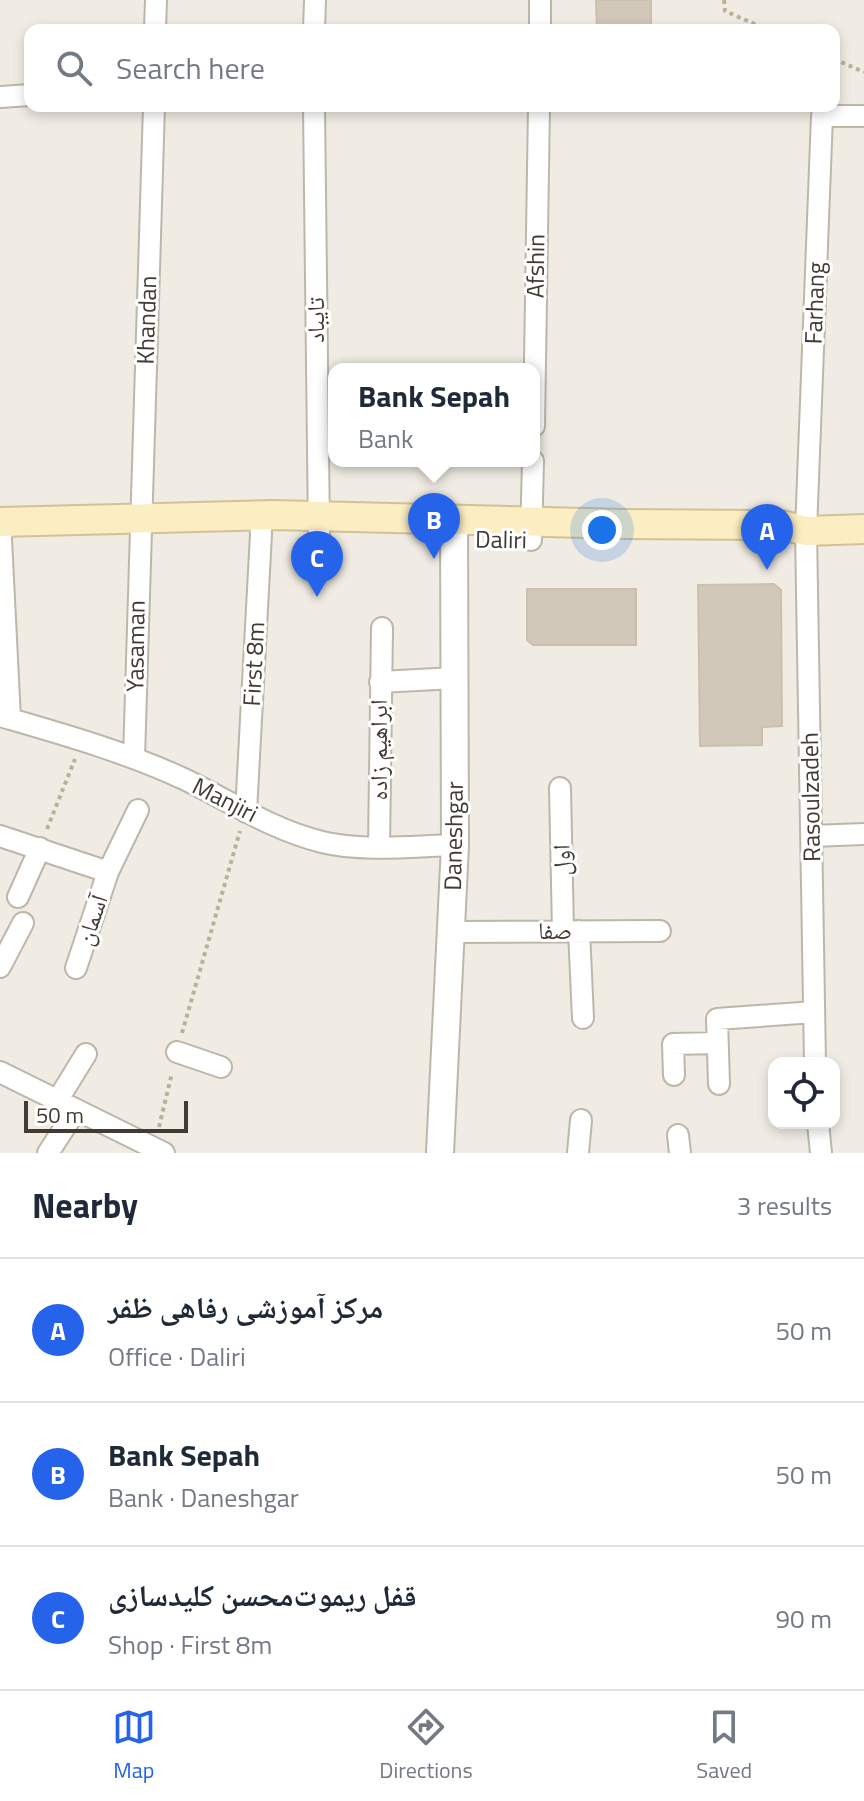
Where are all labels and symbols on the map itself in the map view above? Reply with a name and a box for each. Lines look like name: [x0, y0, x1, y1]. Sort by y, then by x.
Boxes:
street label: Afshin: [516, 234, 554, 298]
street label: Farhang: [795, 261, 833, 345]
street label: Khandan: [126, 275, 166, 365]
street label: تایباد: [297, 297, 333, 343]
pin: B: [408, 493, 460, 559]
pin: A: [741, 504, 793, 570]
your location: [582, 510, 622, 550]
street label: Daliri: [475, 521, 527, 557]
pin: C: [291, 531, 343, 597]
street label: Yasaman: [116, 600, 154, 692]
street label: First 8m: [233, 621, 273, 707]
street label: ابراهیم زاده: [360, 699, 396, 801]
street label: Rasoulzadeh: [791, 732, 829, 862]
street label: Manjiri: [186, 767, 264, 831]
street label: Daneshgar: [434, 781, 472, 891]
street label: اول: [543, 844, 579, 876]
street label: آسمان: [66, 889, 117, 950]
street label: صفا: [538, 912, 572, 948]
scale bar: [24, 1097, 188, 1133]

